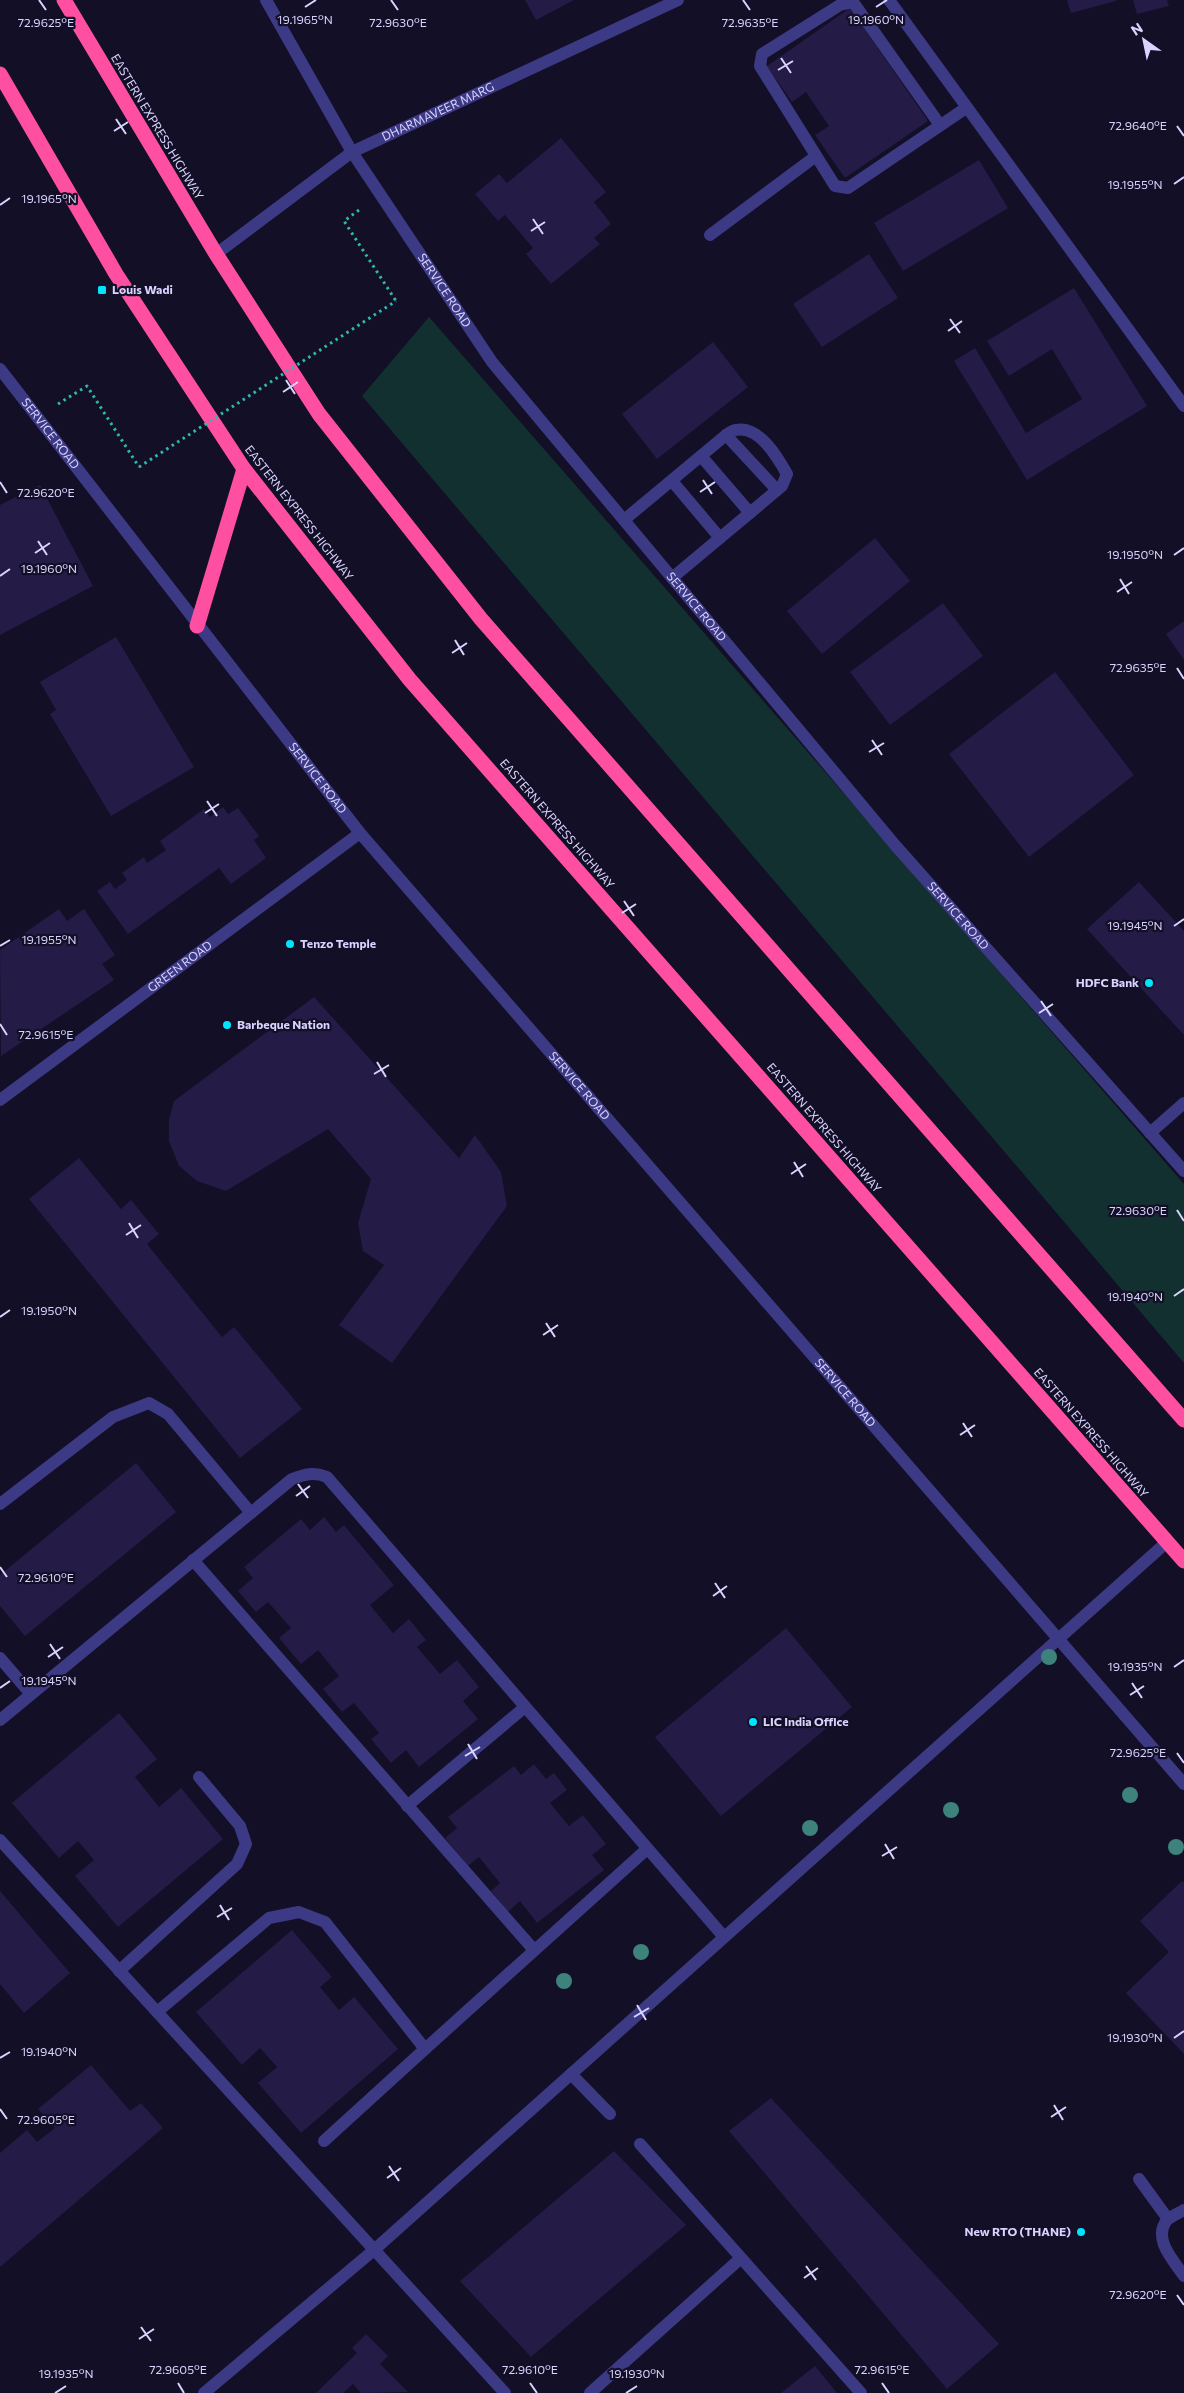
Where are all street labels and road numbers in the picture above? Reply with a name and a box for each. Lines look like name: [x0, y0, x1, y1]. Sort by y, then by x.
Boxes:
street label: EASTERN EXPRESS HIGHWAY: [109, 51, 207, 202]
street label: DHARMAVEER MARG: [379, 79, 496, 143]
street label: SERVICE ROAD: [416, 250, 475, 330]
street label: SERVICE ROAD: [19, 395, 83, 471]
street label: EASTERN EXPRESS HIGHWAY: [243, 442, 357, 583]
street label: SERVICE ROAD: [664, 569, 730, 644]
street label: SERVICE ROAD: [287, 739, 350, 816]
street label: EASTERN EXPRESS HIGHWAY: [498, 756, 618, 891]
street label: SERVICE ROAD: [925, 879, 992, 952]
street label: GREEN ROAD: [144, 937, 215, 994]
street label: SERVICE ROAD: [547, 1048, 613, 1122]
street label: EASTERN EXPRESS HIGHWAY: [765, 1060, 885, 1195]
street label: SERVICE ROAD: [812, 1355, 879, 1429]
street label: EASTERN EXPRESS HIGHWAY: [1032, 1365, 1152, 1500]

